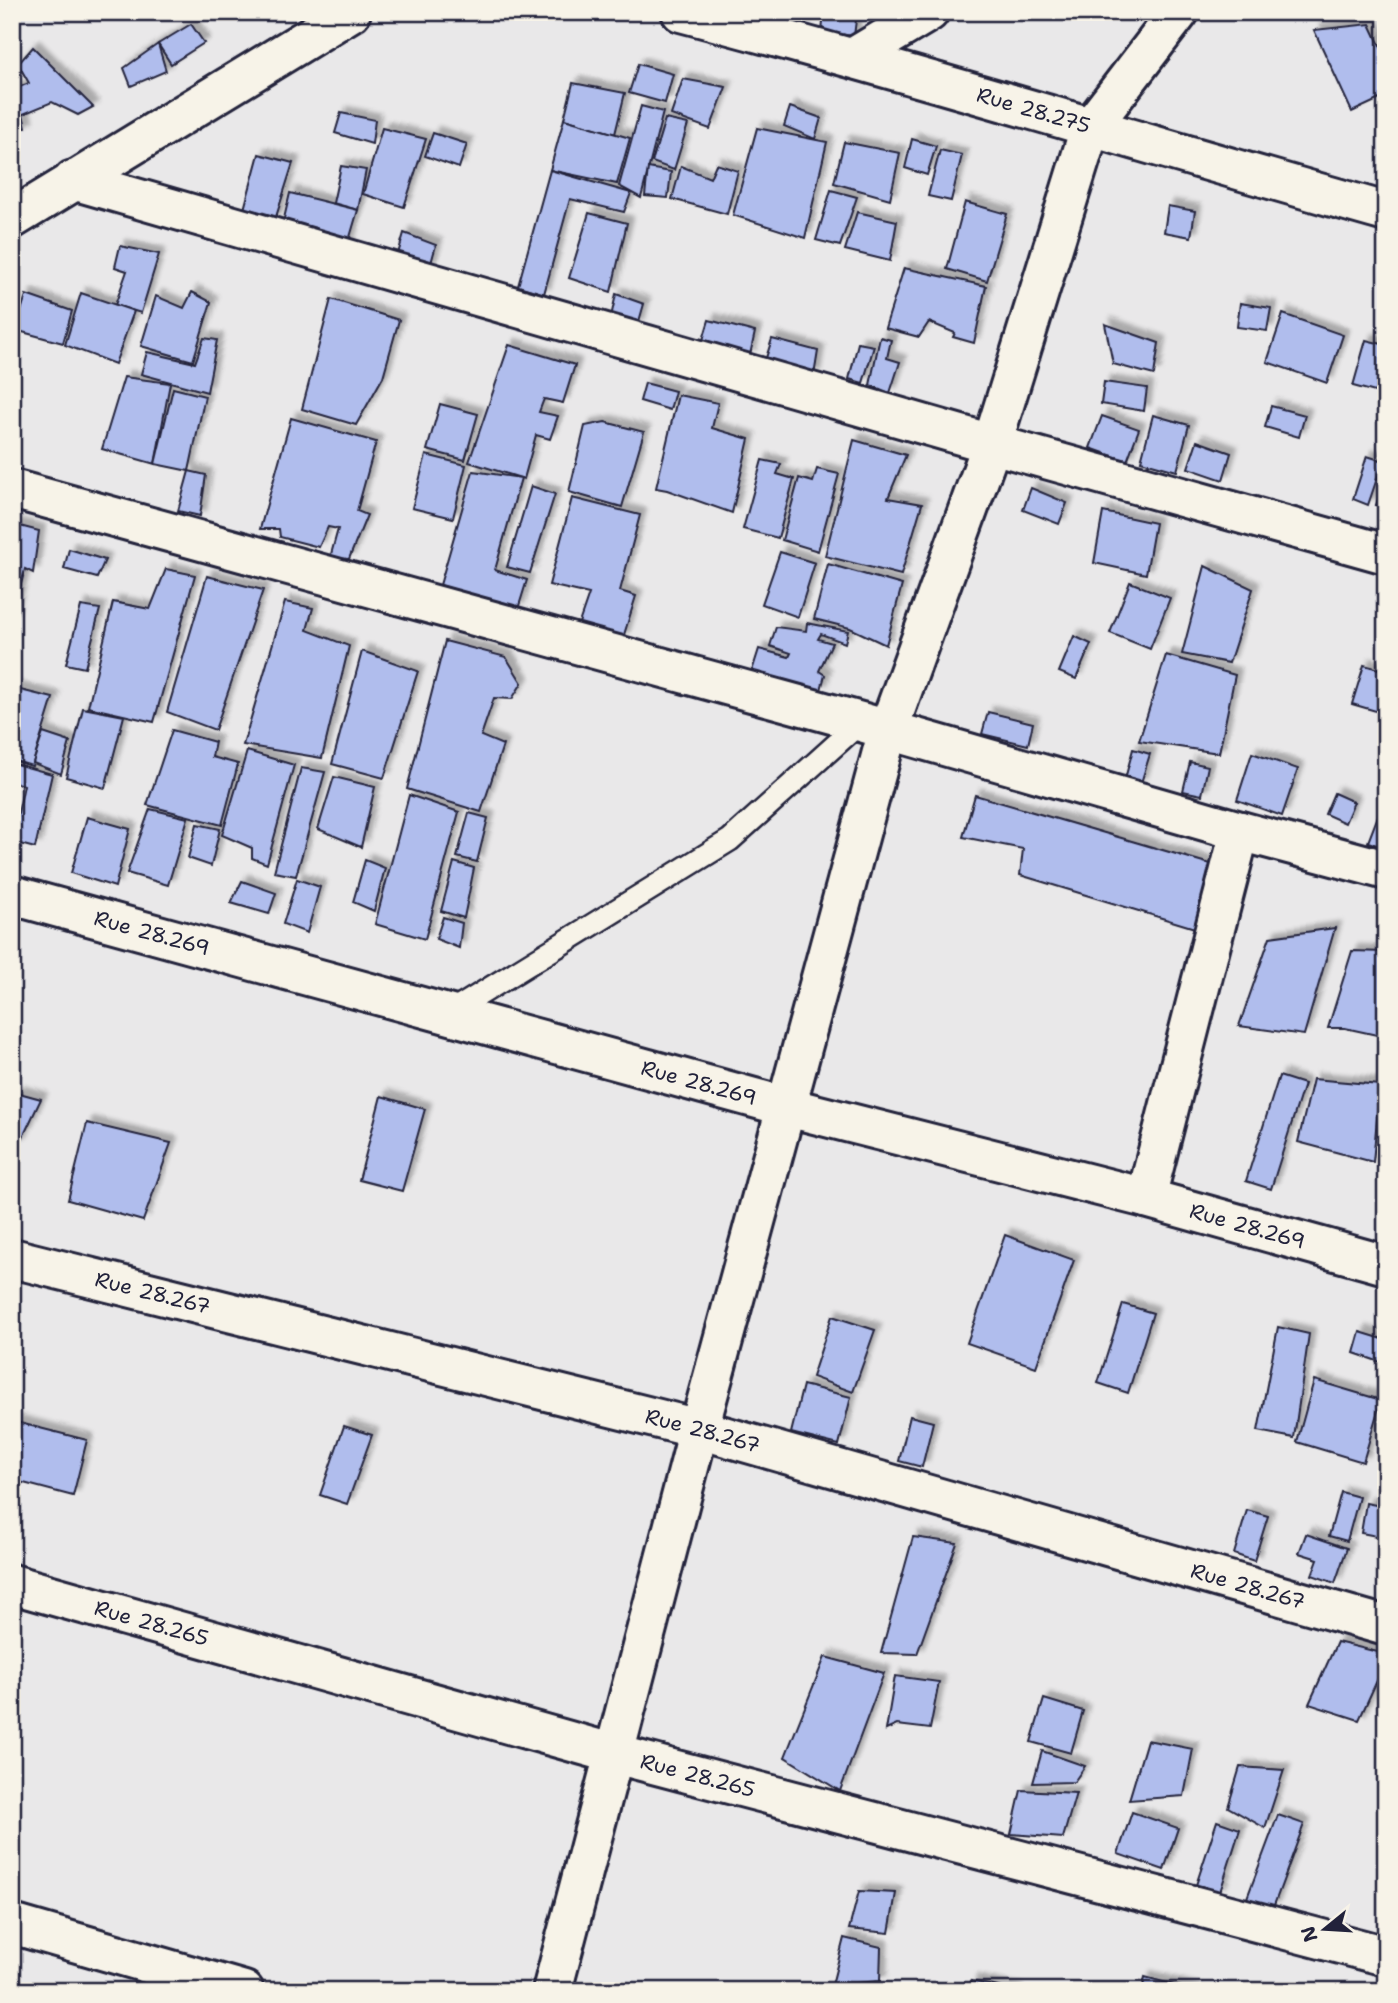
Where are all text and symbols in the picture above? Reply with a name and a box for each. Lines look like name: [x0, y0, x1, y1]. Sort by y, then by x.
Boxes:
street label: Rue 28.275: [973, 81, 1094, 140]
street label: Rue 28.269: [91, 904, 213, 962]
street label: Rue 28.269: [638, 1054, 760, 1112]
street label: Rue 28.269: [1186, 1197, 1308, 1256]
street label: Rue 28.267: [92, 1265, 213, 1321]
street label: Rue 28.267: [642, 1402, 763, 1460]
street label: Rue 28.267: [1187, 1557, 1308, 1616]
street label: Rue 28.265: [91, 1594, 212, 1653]
street label: Rue 28.265: [637, 1747, 758, 1804]
north arrow: [1290, 1895, 1360, 1965]
text: N: [1295, 1923, 1324, 1945]

